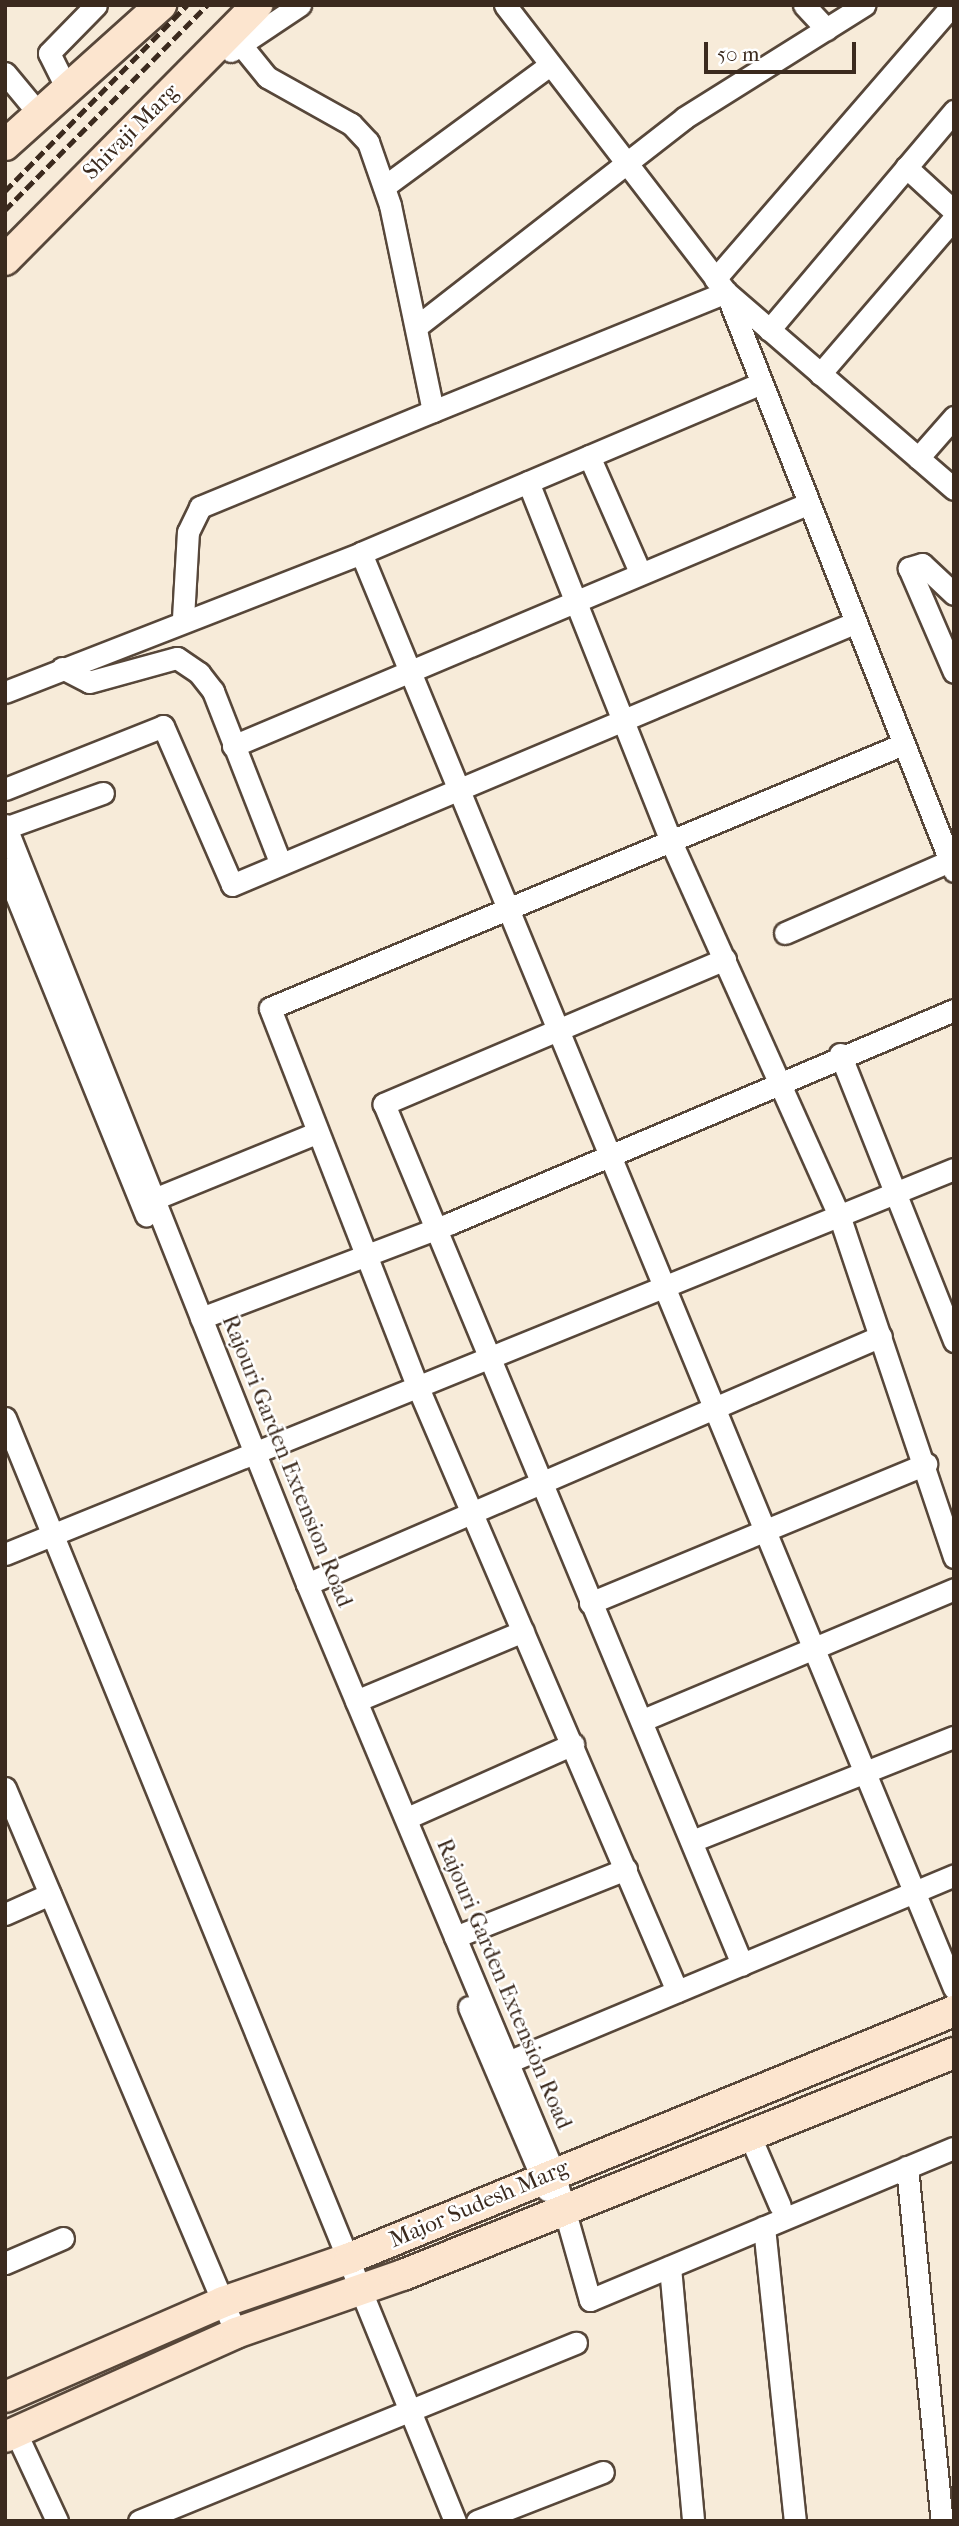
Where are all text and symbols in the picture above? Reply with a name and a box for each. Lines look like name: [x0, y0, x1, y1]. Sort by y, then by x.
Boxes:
scale bar: [707, 28, 859, 72]
text: 50 m: [717, 42, 760, 66]
street label: Shivaji Marg: [77, 78, 185, 186]
street label: Rajouri Garden Extension Road: [216, 1311, 358, 1611]
street label: Rajouri Garden Extension Road: [430, 1834, 578, 2134]
street label: Major Sudesh Marg: [385, 2154, 573, 2254]

